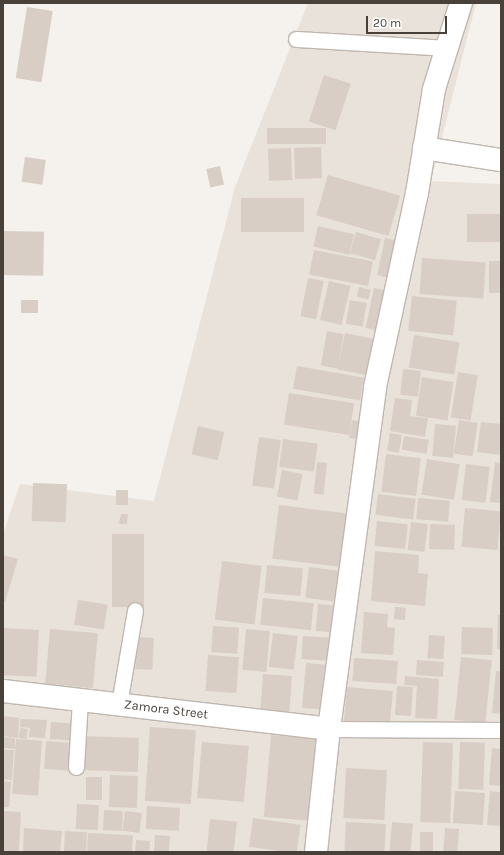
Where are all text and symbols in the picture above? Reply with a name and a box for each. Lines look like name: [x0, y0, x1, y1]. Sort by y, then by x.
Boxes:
scale bar: [368, 8, 449, 34]
text: 20 m: [373, 16, 401, 30]
street label: Zamora Street: [123, 697, 209, 723]

